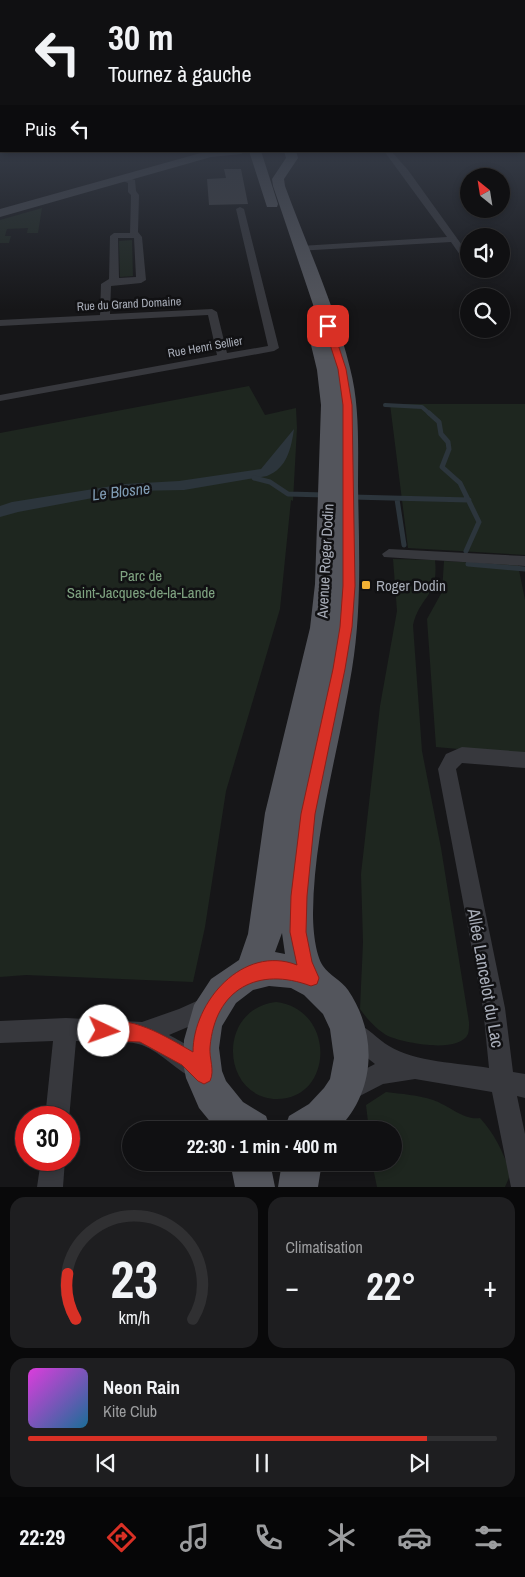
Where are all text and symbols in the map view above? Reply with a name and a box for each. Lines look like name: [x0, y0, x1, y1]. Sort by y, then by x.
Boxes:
text: 30 m: [108, 14, 173, 61]
icon: left: [25, 20, 90, 85]
text: Tournez à gauche: [108, 59, 251, 89]
icon: left: [66, 115, 94, 143]
text: Puis: [25, 116, 56, 142]
north arrow: [460, 168, 510, 218]
map controls: [460, 168, 510, 338]
button: sound: [460, 228, 510, 278]
button: search: [460, 288, 510, 338]
street label: Rue du Grand Domaine: [76, 293, 182, 315]
pin: [307, 305, 349, 347]
icon: arrive: [314, 312, 342, 340]
street label: Rue Henri Sellier: [166, 332, 244, 361]
water label: Le Blosne: [91, 477, 151, 505]
street label: Avenue Roger Dodin: [311, 503, 338, 620]
park label: Parc de Saint-Jacques-de-la-Lande: [67, 565, 215, 603]
place label: Roger Dodin: [376, 575, 446, 596]
marker: Roger Dodin: [360, 579, 372, 591]
street label: Allée Lancelot du Lac: [461, 905, 511, 1050]
position arrow: [77, 1004, 129, 1056]
speed limit sign: 30: [15, 1106, 80, 1171]
text: 22:30 · 1 min · 400 m: [187, 1133, 337, 1159]
text: Climatisation: [286, 1236, 363, 1258]
text: 23: [110, 1244, 157, 1314]
text: 22°: [366, 1261, 416, 1312]
text: −: [286, 1268, 299, 1306]
text: +: [484, 1268, 497, 1306]
text: km/h: [118, 1306, 150, 1330]
text: Neon Rain: [103, 1374, 180, 1400]
text: Kite Club: [103, 1400, 157, 1422]
icon: previous: [92, 1449, 120, 1477]
icon: pause: [248, 1449, 276, 1477]
icon: next: [405, 1449, 433, 1477]
icon: directions: [104, 1520, 139, 1555]
icon: music: [177, 1520, 212, 1555]
icon: phone: [251, 1520, 286, 1555]
icon: climate: [324, 1520, 359, 1555]
icon: car: [397, 1520, 432, 1555]
icon: filters: [471, 1520, 506, 1555]
text: 22:29: [19, 1522, 65, 1552]

